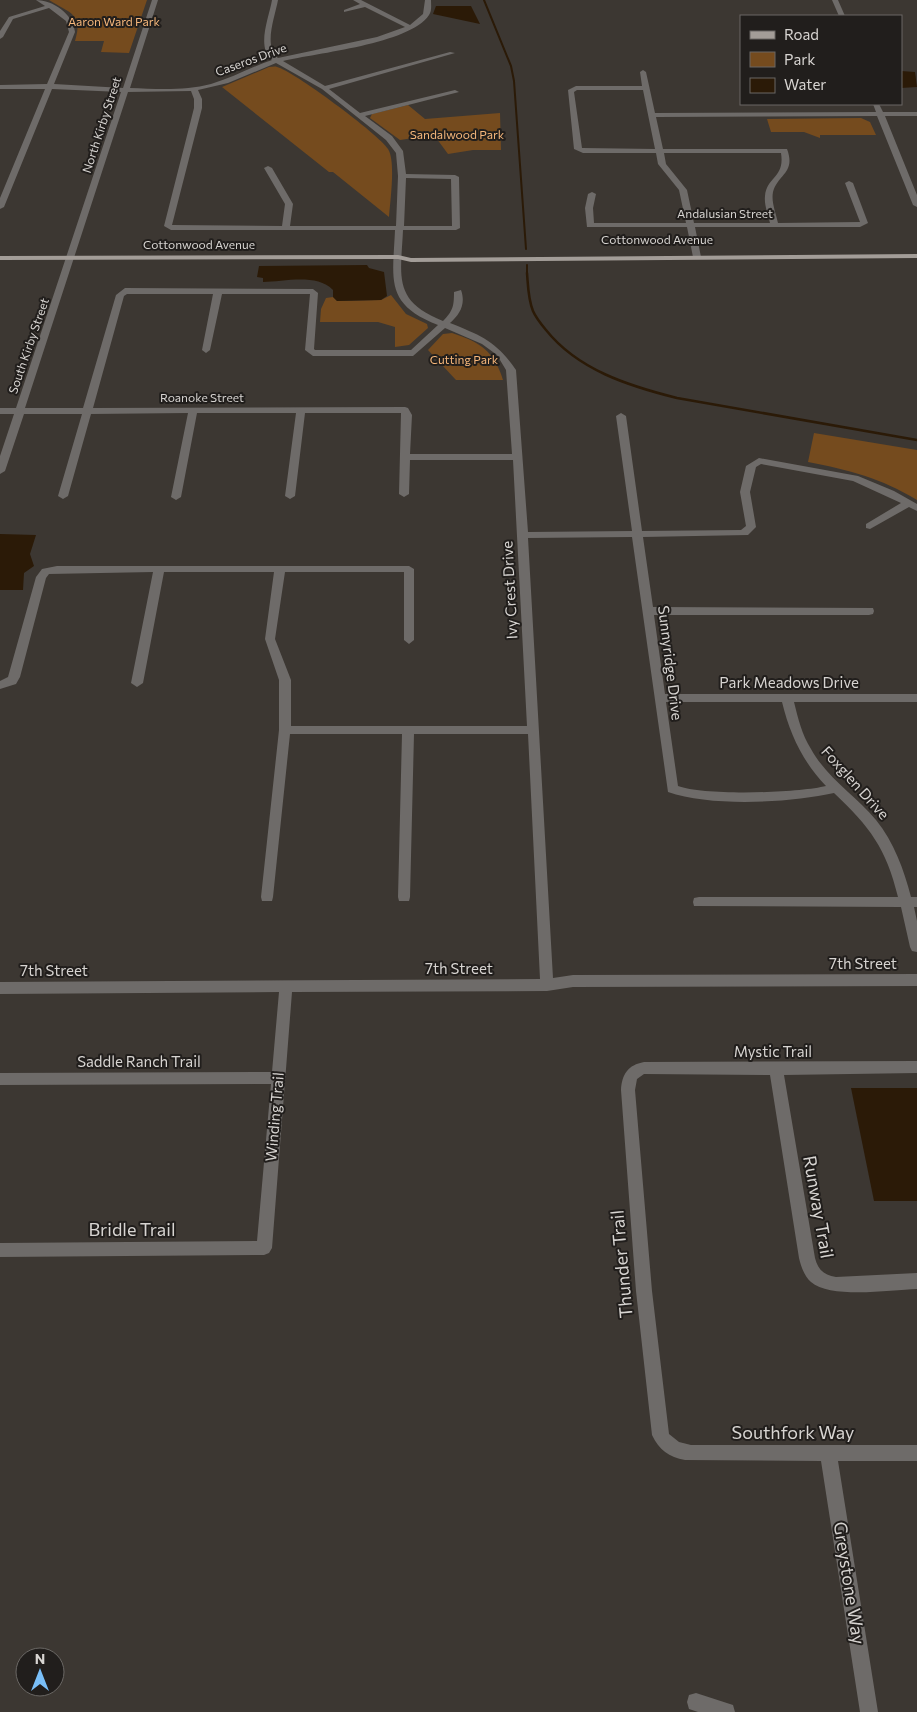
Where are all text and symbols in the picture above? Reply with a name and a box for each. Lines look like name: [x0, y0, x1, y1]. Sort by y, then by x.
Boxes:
park label: Aaron Ward Park: [68, 14, 161, 28]
legend: [740, 15, 902, 105]
text: Road: [784, 25, 819, 43]
street label: Caseros Drive: [213, 40, 288, 78]
text: Park: [784, 50, 815, 68]
street label: North Kirby Street: [79, 75, 123, 175]
text: Water: [784, 75, 826, 93]
park label: Sandalwood Park: [410, 127, 505, 141]
street label: Andalusian Street: [677, 206, 773, 220]
street label: Cottonwood Avenue: [601, 232, 713, 246]
street label: Cottonwood Avenue: [143, 237, 255, 251]
street label: South Kirby Street: [5, 296, 51, 395]
park label: Cutting Park: [430, 352, 499, 366]
street label: Roanoke Street: [160, 390, 244, 404]
street label: Ivy Crest Drive: [497, 540, 521, 640]
street label: Sunnyridge Drive: [655, 604, 687, 721]
street label: Park Meadows Drive: [719, 673, 859, 691]
street label: Foxglen Drive: [818, 742, 893, 823]
street label: 7th Street: [829, 954, 897, 972]
street label: 7th Street: [425, 959, 493, 977]
street label: 7th Street: [20, 961, 88, 979]
street label: Mystic Trail: [734, 1042, 812, 1060]
street label: Saddle Ranch Trail: [77, 1052, 201, 1070]
street label: Winding Trail: [261, 1072, 287, 1162]
street label: Runway Trail: [799, 1154, 839, 1260]
street label: Thunder Trail: [605, 1209, 637, 1319]
street label: Bridle Trail: [88, 1218, 176, 1240]
street label: Southfork Way: [732, 1421, 854, 1443]
street label: Greystone Way: [829, 1520, 871, 1646]
north arrow: [15, 1647, 65, 1697]
text: N: [35, 1650, 45, 1667]

